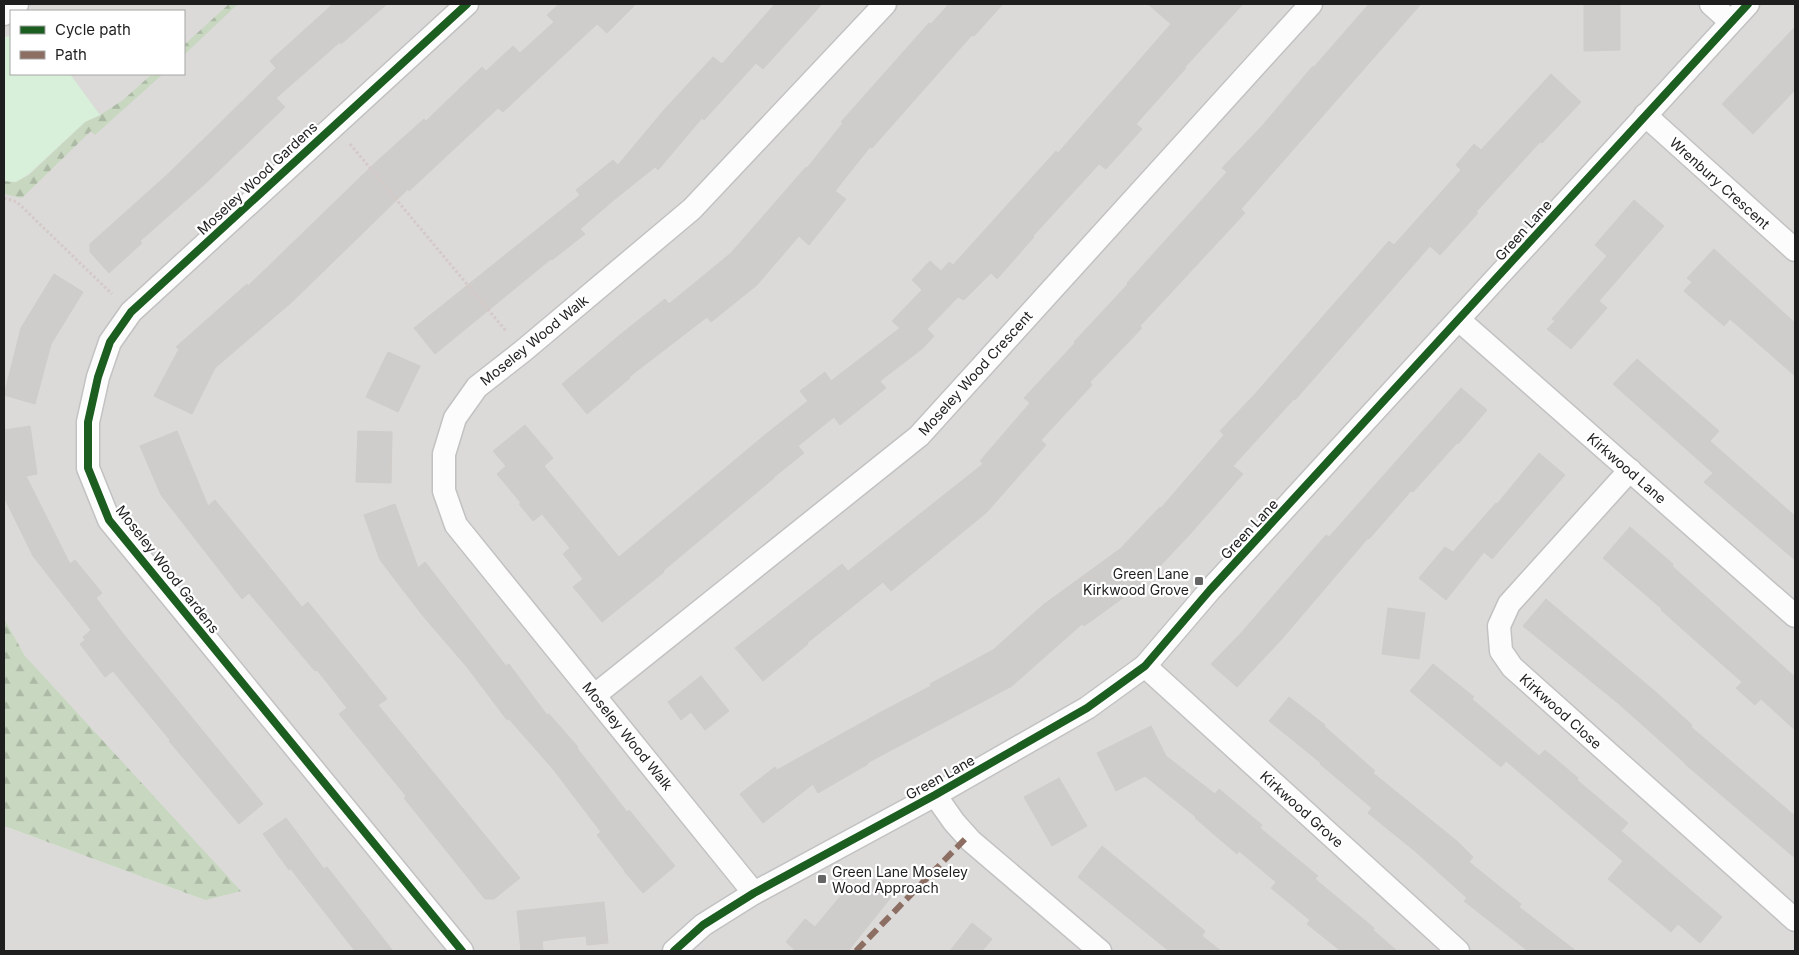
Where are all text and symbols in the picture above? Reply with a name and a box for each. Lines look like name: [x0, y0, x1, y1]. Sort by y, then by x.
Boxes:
legend: [10, 10, 185, 75]
text: Cycle path: [55, 20, 131, 39]
text: Path: [55, 45, 87, 64]
street label: Moseley Wood Gardens: [193, 118, 321, 238]
street label: Wrenbury Crescent: [1666, 134, 1774, 233]
street label: Green Lane: [1491, 196, 1555, 264]
street label: Moseley Wood Walk: [477, 291, 592, 389]
street label: Moseley Wood Crescent: [915, 307, 1036, 439]
street label: Kirkwood Lane: [1584, 429, 1670, 507]
street label: Green Lane: [1217, 495, 1281, 563]
street label: Moseley Wood Gardens: [113, 502, 223, 636]
place label: Green Lane Kirkwood Grove: [1083, 565, 1189, 598]
marker: Green Lane Kirkwood Grove: [1193, 575, 1205, 587]
street label: Kirkwood Close: [1517, 670, 1605, 752]
street label: Moseley Wood Walk: [579, 679, 677, 794]
street label: Green Lane: [903, 751, 977, 803]
street label: Kirkwood Grove: [1257, 767, 1347, 851]
place label: Green Lane Moseley Wood Approach: [832, 863, 968, 896]
marker: Green Lane Moseley Wood Approach: [816, 873, 828, 885]

